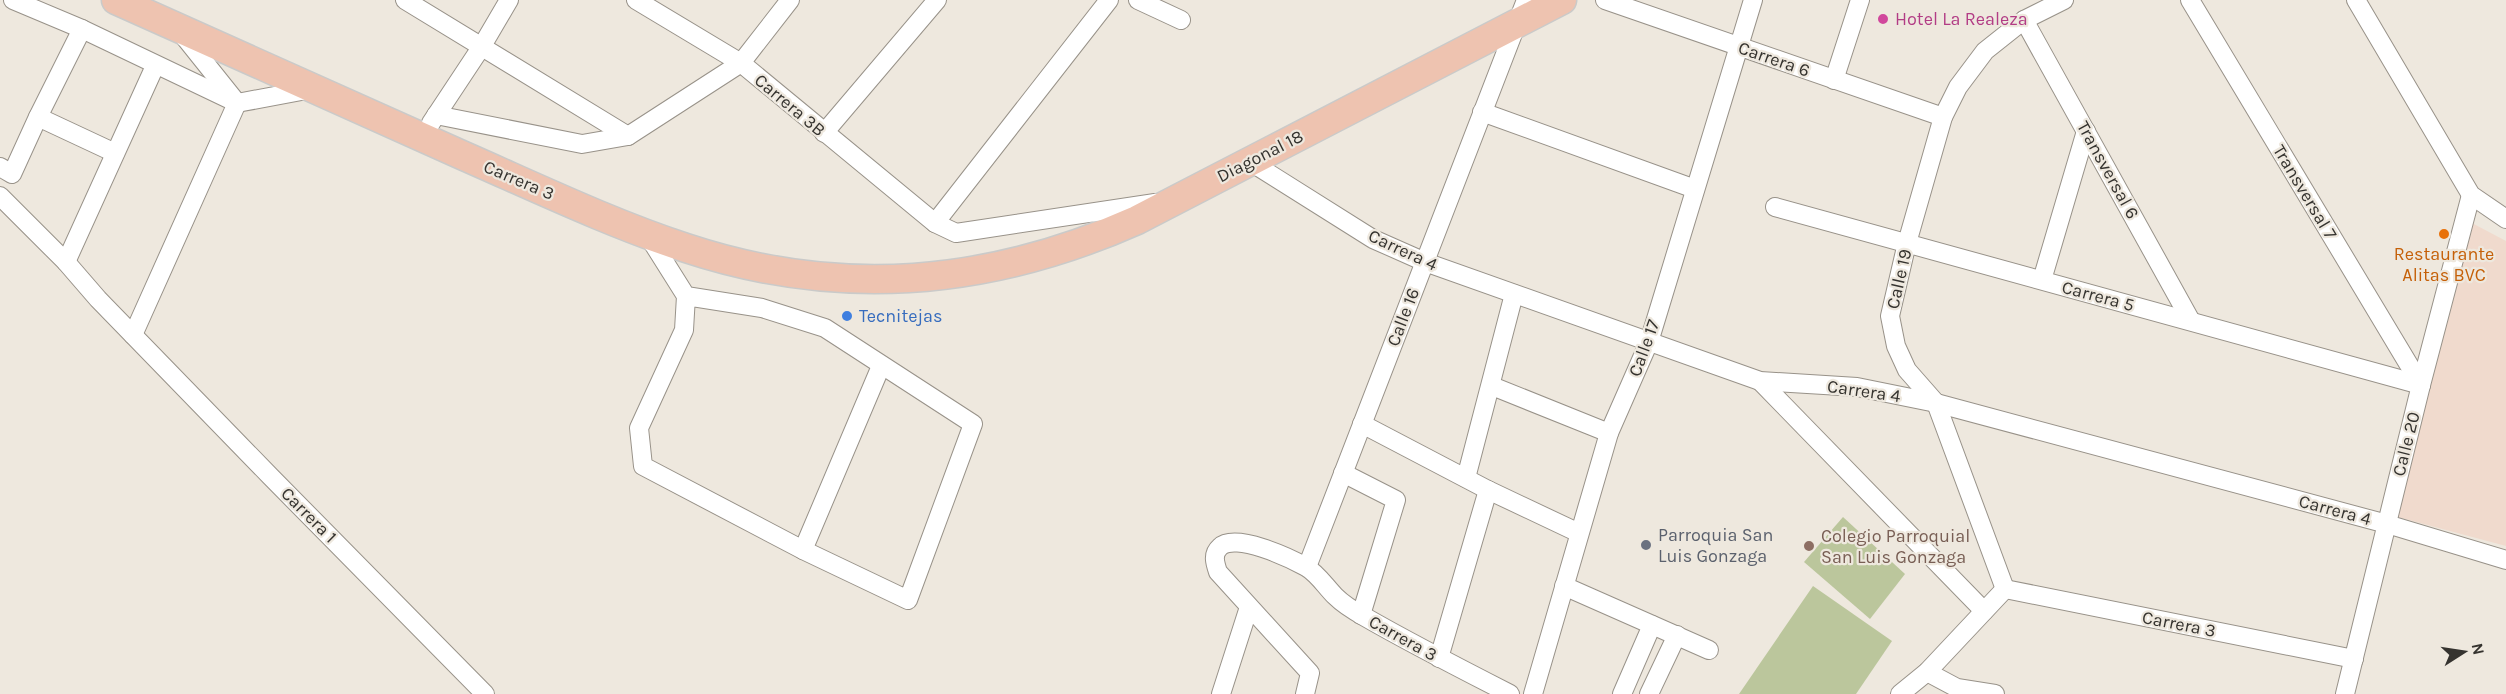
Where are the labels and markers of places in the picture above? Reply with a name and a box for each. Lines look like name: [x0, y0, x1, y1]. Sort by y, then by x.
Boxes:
place label: Hotel La Realeza: [1895, 8, 2028, 30]
marker: Hotel La Realeza: [1876, 12, 1890, 26]
marker: Restaurante Alitas BVC: [2437, 227, 2451, 241]
place label: Restaurante Alitas BVC: [2394, 243, 2494, 286]
place label: Tecnitejas: [859, 305, 942, 327]
marker: Tecnitejas: [840, 309, 854, 323]
place label: Parroquia San Luis Gonzaga: [1658, 524, 1773, 567]
place label: Colegio Parroquial San Luis Gonzaga: [1821, 525, 1970, 568]
marker: Parroquia San Luis Gonzaga: [1639, 538, 1653, 552]
marker: Colegio Parroquial San Luis Gonzaga: [1802, 539, 1816, 553]

